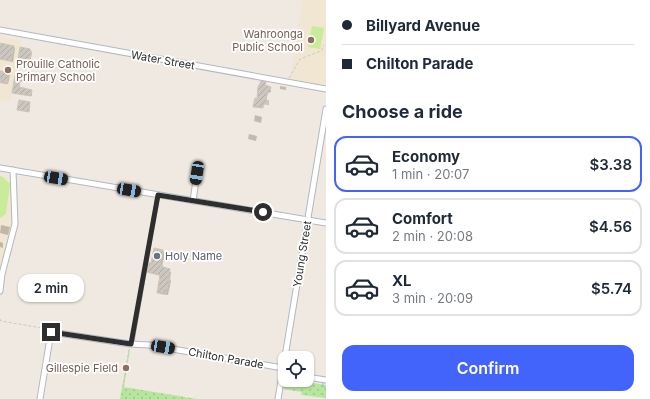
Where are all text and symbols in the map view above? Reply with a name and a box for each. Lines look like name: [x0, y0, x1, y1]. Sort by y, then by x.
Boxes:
text: Billyard Avenue: [366, 16, 480, 35]
place label: Wahroonga Public School: [232, 27, 303, 54]
marker: Wahroonga Public School: [306, 35, 316, 45]
street label: Water Street: [130, 47, 196, 73]
text: Chilton Parade: [366, 54, 473, 73]
place label: Prouille Catholic Primary School: [16, 57, 100, 84]
marker: Prouille Catholic Primary School: [3, 65, 13, 75]
text: Choose a ride: [342, 101, 463, 122]
icon: car: [344, 146, 380, 182]
text: Economy: [392, 147, 460, 166]
text: $3.38: [589, 155, 632, 174]
car: [189, 160, 205, 186]
text: 1 min · 20:07: [392, 166, 469, 182]
car: [43, 170, 69, 186]
car: [116, 182, 142, 198]
route start: [254, 203, 272, 221]
icon: car: [344, 208, 380, 244]
text: Comfort: [392, 209, 453, 228]
text: $4.56: [589, 217, 632, 236]
street label: Young Street: [290, 219, 314, 288]
text: 2 min · 20:08: [392, 228, 473, 244]
place label: Holy Name: [165, 249, 222, 263]
marker: Holy Name: [152, 251, 162, 261]
icon: car: [344, 270, 380, 306]
text: XL: [392, 271, 412, 290]
callout: 2 min: [18, 274, 84, 302]
text: $5.74: [591, 279, 632, 298]
text: 2 min: [34, 280, 68, 296]
text: 3 min · 20:09: [392, 290, 473, 306]
route end: [42, 323, 60, 341]
car: [150, 339, 176, 355]
street label: Chilton Parade: [187, 344, 265, 372]
button: Confirm: [342, 345, 634, 391]
map controls: [278, 351, 314, 387]
button: locate: [278, 351, 314, 387]
place label: Gillespie Field: [46, 361, 118, 375]
marker: Gillespie Field: [121, 363, 131, 373]

